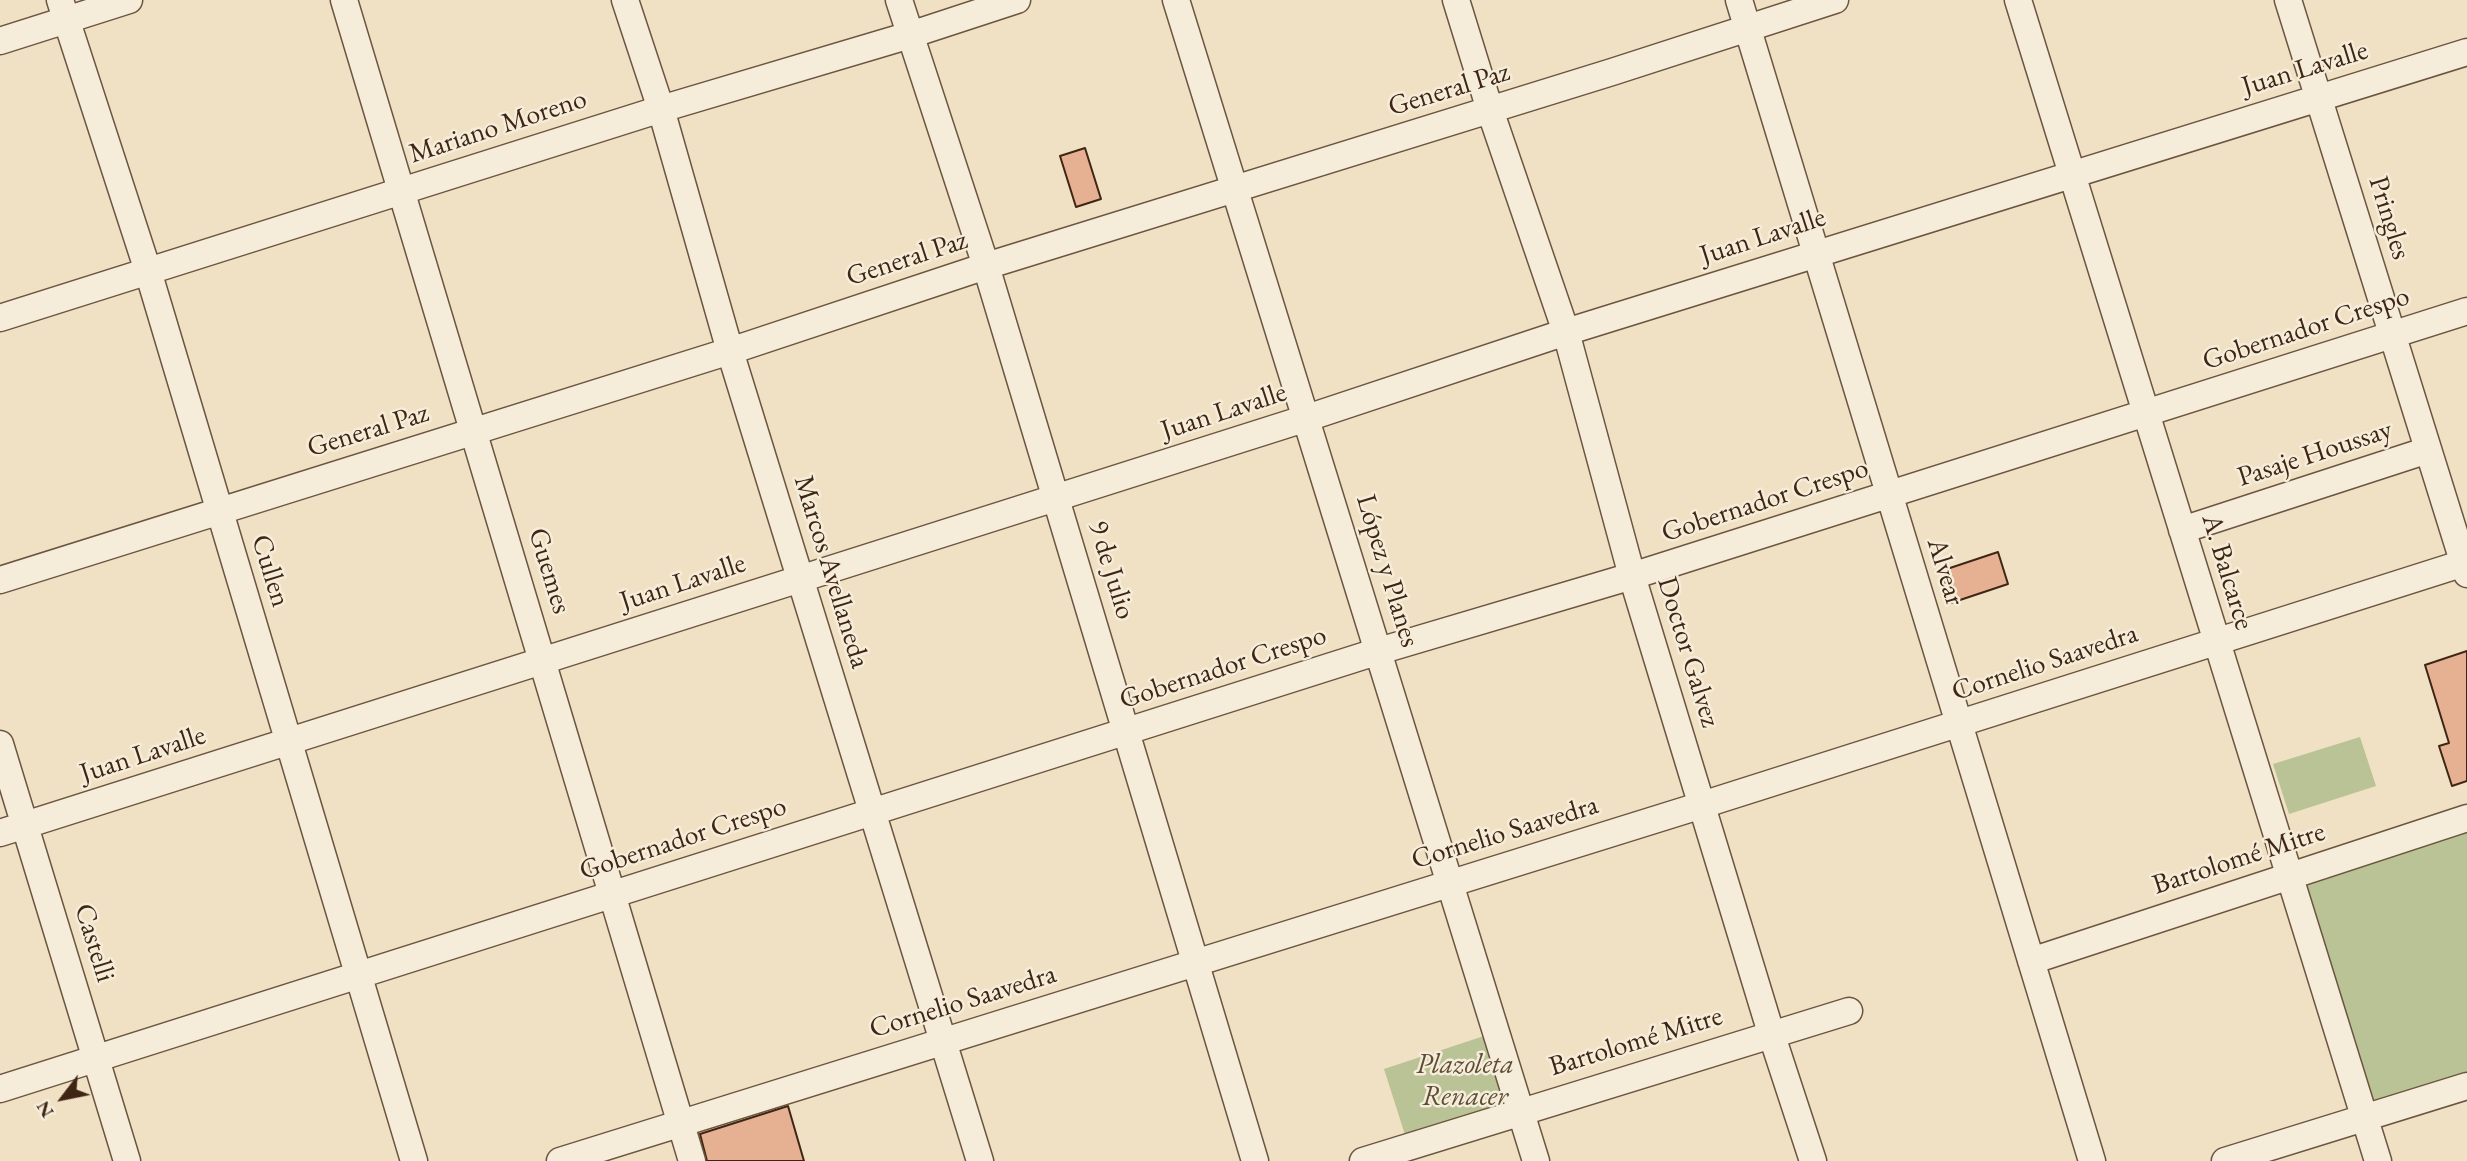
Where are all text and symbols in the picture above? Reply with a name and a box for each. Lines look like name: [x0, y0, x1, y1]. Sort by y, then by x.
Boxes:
street label: Juan Lavalle: [2238, 34, 2372, 104]
street label: General Paz: [1384, 56, 1514, 124]
street label: Mariano Moreno: [405, 82, 591, 172]
street label: Pringles: [2360, 172, 2418, 264]
street label: Juan Lavalle: [1696, 201, 1830, 273]
street label: General Paz: [842, 224, 972, 294]
street label: Gobernador Crespo: [2198, 280, 2414, 378]
street label: Juan Lavalle: [1157, 376, 1291, 448]
street label: General Paz: [303, 397, 433, 465]
street label: Pasaje Houssay: [2233, 413, 2397, 495]
street label: Gobernador Crespo: [1657, 452, 1873, 550]
street label: Marcos Avellaneda: [786, 472, 876, 672]
street label: López y Planes: [1348, 491, 1426, 651]
street label: A. Balcarce: [2194, 510, 2260, 634]
street label: 9 de Julio: [1080, 517, 1142, 623]
street label: Guemes: [520, 524, 578, 618]
street label: Cullen: [243, 531, 297, 611]
street label: Alvear: [1919, 534, 1971, 610]
street label: Juan Lavalle: [616, 547, 750, 619]
street label: Doctor Galvez: [1649, 573, 1727, 731]
street label: Cornelio Saavedra: [1948, 617, 2142, 709]
street label: Gobernador Crespo: [1115, 619, 1331, 717]
street label: Juan Lavalle: [76, 719, 210, 791]
street label: Cornelio Saavedra: [1408, 789, 1602, 877]
street label: Gobernador Crespo: [575, 790, 791, 888]
street label: Bartolomé Mitre: [2149, 815, 2329, 903]
street label: Castelli: [66, 900, 122, 986]
street label: Cornelio Saavedra: [866, 958, 1060, 1046]
street label: Bartolomé Mitre: [1545, 1000, 1727, 1084]
park label: Plazoleta Renacer: [1416, 1048, 1514, 1114]
north arrow: [28, 1063, 98, 1133]
text: N: [30, 1096, 59, 1123]

